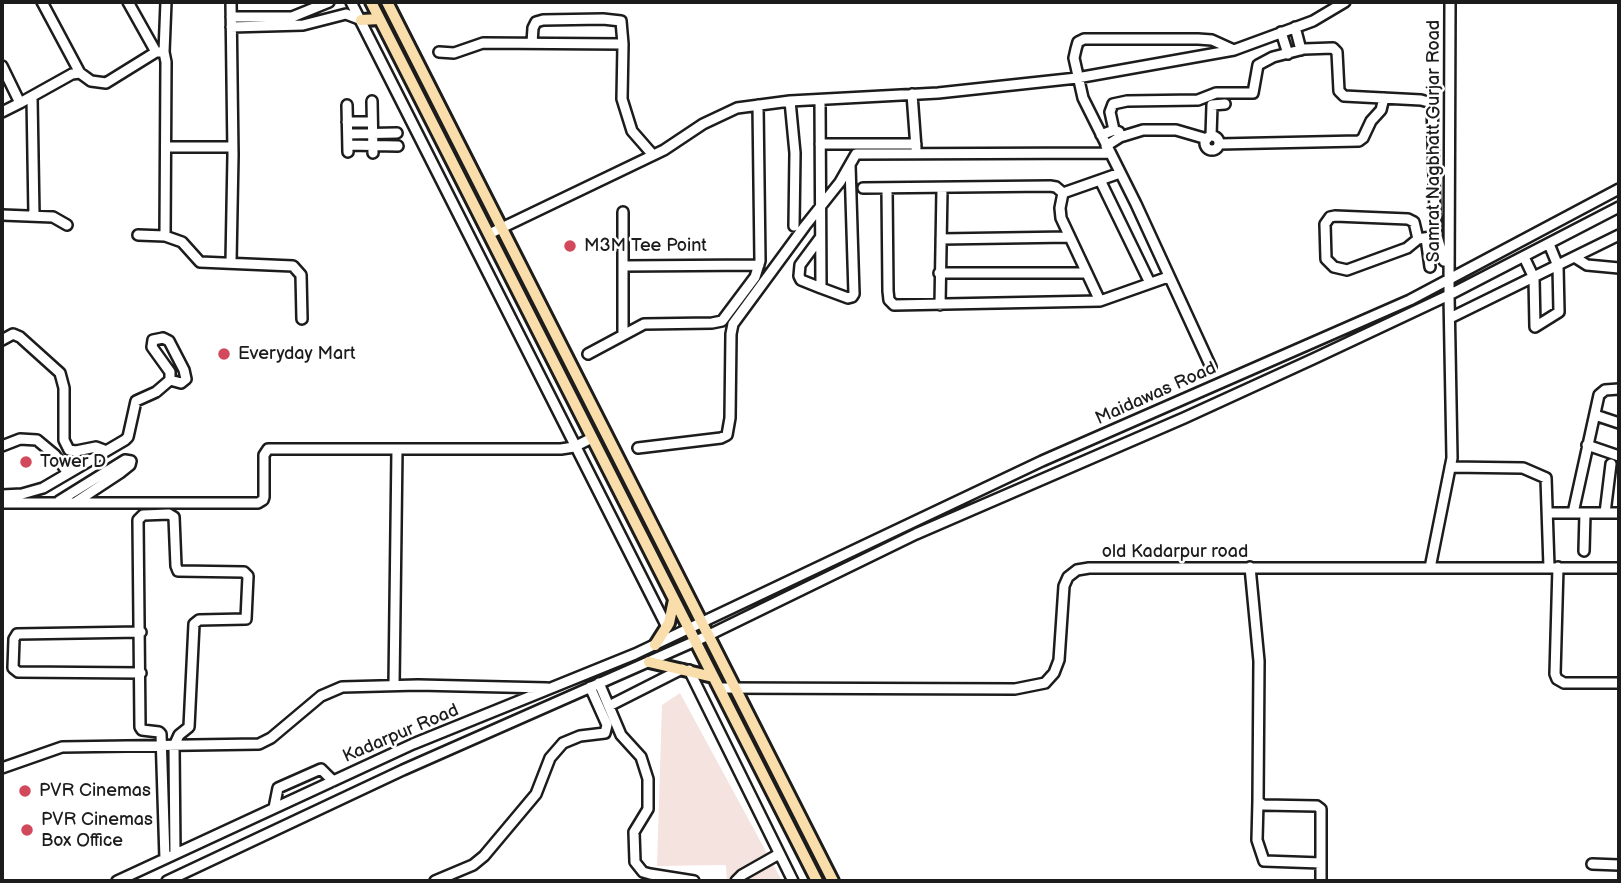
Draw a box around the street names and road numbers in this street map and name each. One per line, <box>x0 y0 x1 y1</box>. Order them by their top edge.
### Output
street label: Samrat Nagbhatt Gurjar Road <box>1423 20 1445 262</box>
street label: Maidawas Road <box>1092 358 1220 430</box>
street label: old Kadarpur road <box>1102 541 1248 563</box>
street label: Kadarpur Road <box>340 700 462 768</box>

